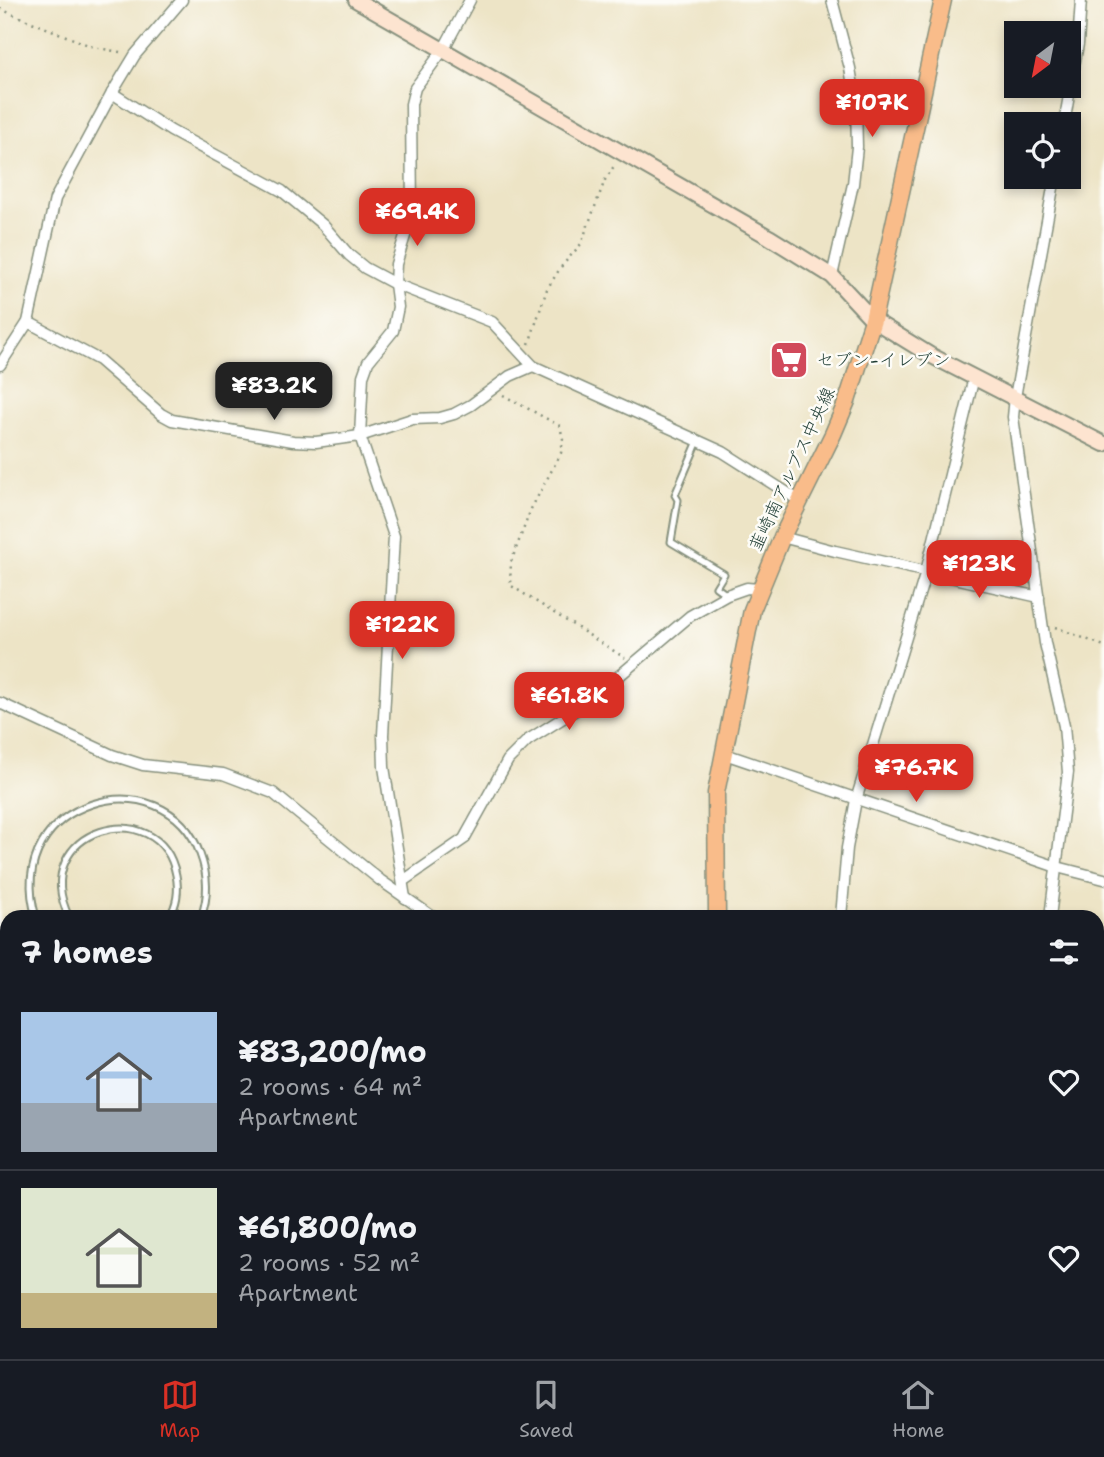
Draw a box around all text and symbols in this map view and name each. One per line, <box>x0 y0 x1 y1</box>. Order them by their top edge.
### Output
north arrow <box>1004 21 1082 98</box>
map controls <box>1004 21 1081 189</box>
pin: ¥107K <box>823 80 921 139</box>
text: ¥107K <box>836 87 908 117</box>
button: locate <box>1004 112 1081 189</box>
pin: ¥69.4K <box>360 188 474 248</box>
text: ¥69.4K <box>375 196 459 226</box>
supermarket icon: セブン-イレブン <box>768 339 810 381</box>
place label: セブン-イレブン <box>816 348 951 372</box>
pin: ¥83.2K <box>217 362 331 422</box>
text: ¥83.2K <box>231 370 317 400</box>
street label: 韮崎南アルプス中央線 <box>743 383 841 555</box>
pin: ¥123K <box>930 540 1028 600</box>
text: ¥123K <box>943 548 1015 578</box>
pin: ¥122K <box>353 602 451 661</box>
text: ¥122K <box>366 609 438 639</box>
pin: ¥61.8K <box>512 672 626 732</box>
text: ¥61.8K <box>530 680 608 710</box>
pin: ¥76.7K <box>859 744 973 804</box>
text: ¥76.7K <box>874 752 958 782</box>
text: 7 homes <box>21 932 153 973</box>
icon: filters <box>1045 933 1083 971</box>
text: ¥83,200/mo <box>238 1031 427 1072</box>
icon: home <box>77 1040 161 1124</box>
icon: heart <box>1045 1063 1083 1101</box>
text: 2 rooms · 64 m² <box>238 1072 422 1102</box>
text: Apartment <box>238 1102 358 1132</box>
text: ¥61,800/mo <box>238 1207 417 1248</box>
icon: home <box>77 1216 161 1300</box>
icon: heart <box>1045 1239 1083 1277</box>
text: 2 rooms · 52 m² <box>238 1248 420 1278</box>
text: Apartment <box>238 1278 358 1308</box>
tab: Map <box>160 1376 200 1443</box>
tab: Saved <box>519 1376 573 1443</box>
tab: Home <box>892 1376 944 1443</box>

